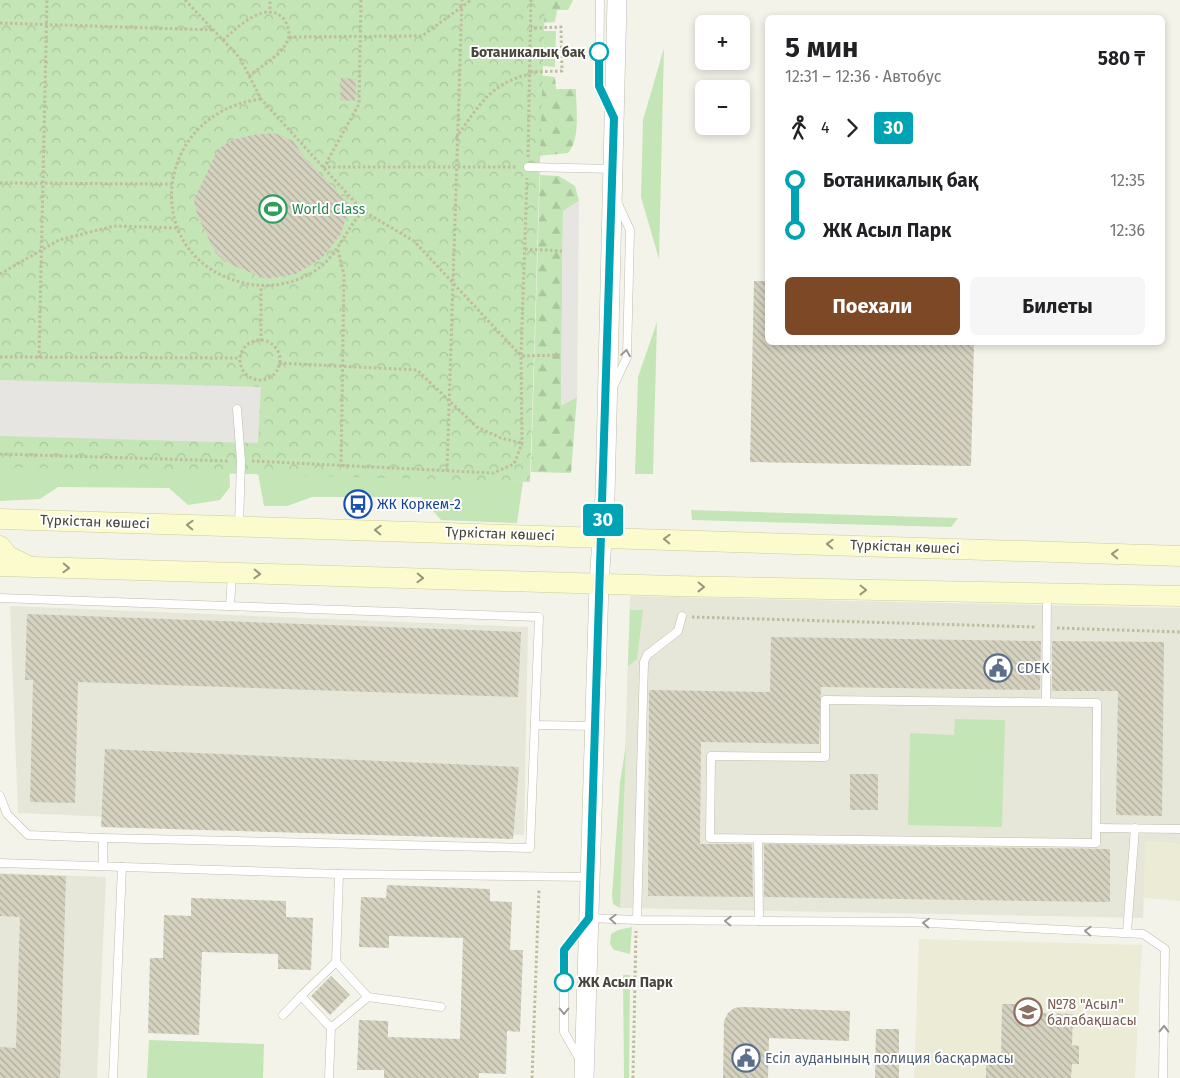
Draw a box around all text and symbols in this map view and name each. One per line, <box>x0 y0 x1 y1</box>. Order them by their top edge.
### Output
map controls <box>695 15 750 135</box>
button: + <box>695 15 750 70</box>
text: 5 мин <box>785 31 858 64</box>
marker: Ботаникалық бақ <box>589 42 609 62</box>
place label: Ботаникалық бақ <box>471 44 585 61</box>
text: 580 ₸ <box>1098 47 1145 70</box>
text: 12:31 – 12:36 · Автобус <box>785 67 942 86</box>
button: − <box>695 80 750 135</box>
icon: walk <box>785 114 813 142</box>
icon: forward <box>838 114 866 142</box>
text: 30 <box>884 117 903 139</box>
text: 4 <box>821 118 830 137</box>
text: Ботаникалық бақ <box>823 169 978 192</box>
text: 12:35 <box>1110 171 1145 190</box>
sports icon: World Class <box>258 194 288 224</box>
place label: World Class <box>292 201 366 218</box>
text: ЖК Асыл Парк <box>823 219 951 242</box>
text: 12:36 <box>1110 221 1145 240</box>
button: Поехали <box>785 277 960 335</box>
button: Билеты <box>970 277 1145 335</box>
one-way arrow <box>620 349 631 357</box>
bus stop icon: ЖК Коркем-2 <box>343 489 373 519</box>
place label: ЖК Коркем-2 <box>377 496 461 513</box>
line badge: 30 <box>580 504 626 536</box>
text: 30 <box>593 509 613 531</box>
street label: Түркістан көшесі <box>40 512 150 532</box>
one-way arrow <box>186 519 194 530</box>
street label: Түркістан көшесі <box>445 524 555 544</box>
one-way arrow <box>374 525 382 535</box>
one-way arrow <box>663 534 671 544</box>
street label: Түркістан көшесі <box>850 537 960 557</box>
one-way arrow <box>826 539 834 550</box>
one-way arrow <box>1110 549 1118 559</box>
one-way arrow <box>62 562 70 573</box>
one-way arrow <box>254 568 262 579</box>
one-way arrow <box>416 573 424 583</box>
one-way arrow <box>697 582 705 592</box>
one-way arrow <box>860 585 867 595</box>
public building icon: CDEK <box>983 653 1013 683</box>
place label: CDEK <box>1017 660 1050 677</box>
one-way arrow <box>609 914 616 924</box>
one-way arrow <box>724 916 732 926</box>
one-way arrow <box>921 917 929 928</box>
one-way arrow <box>1084 925 1092 936</box>
marker: ЖК Асыл Парк <box>554 972 574 992</box>
place label: ЖК Асыл Парк <box>577 974 673 991</box>
place label: №78 "Асыл" балабақшасы <box>1047 996 1137 1029</box>
school or university icon: №78 "Асыл" балабақшасы <box>1013 997 1043 1027</box>
one-way arrow <box>559 1007 569 1015</box>
one-way arrow <box>1159 1025 1169 1033</box>
public building icon: Есіл ауданының полиция басқармасы <box>731 1043 761 1073</box>
place label: Есіл ауданының полиция басқармасы <box>765 1050 1014 1067</box>

